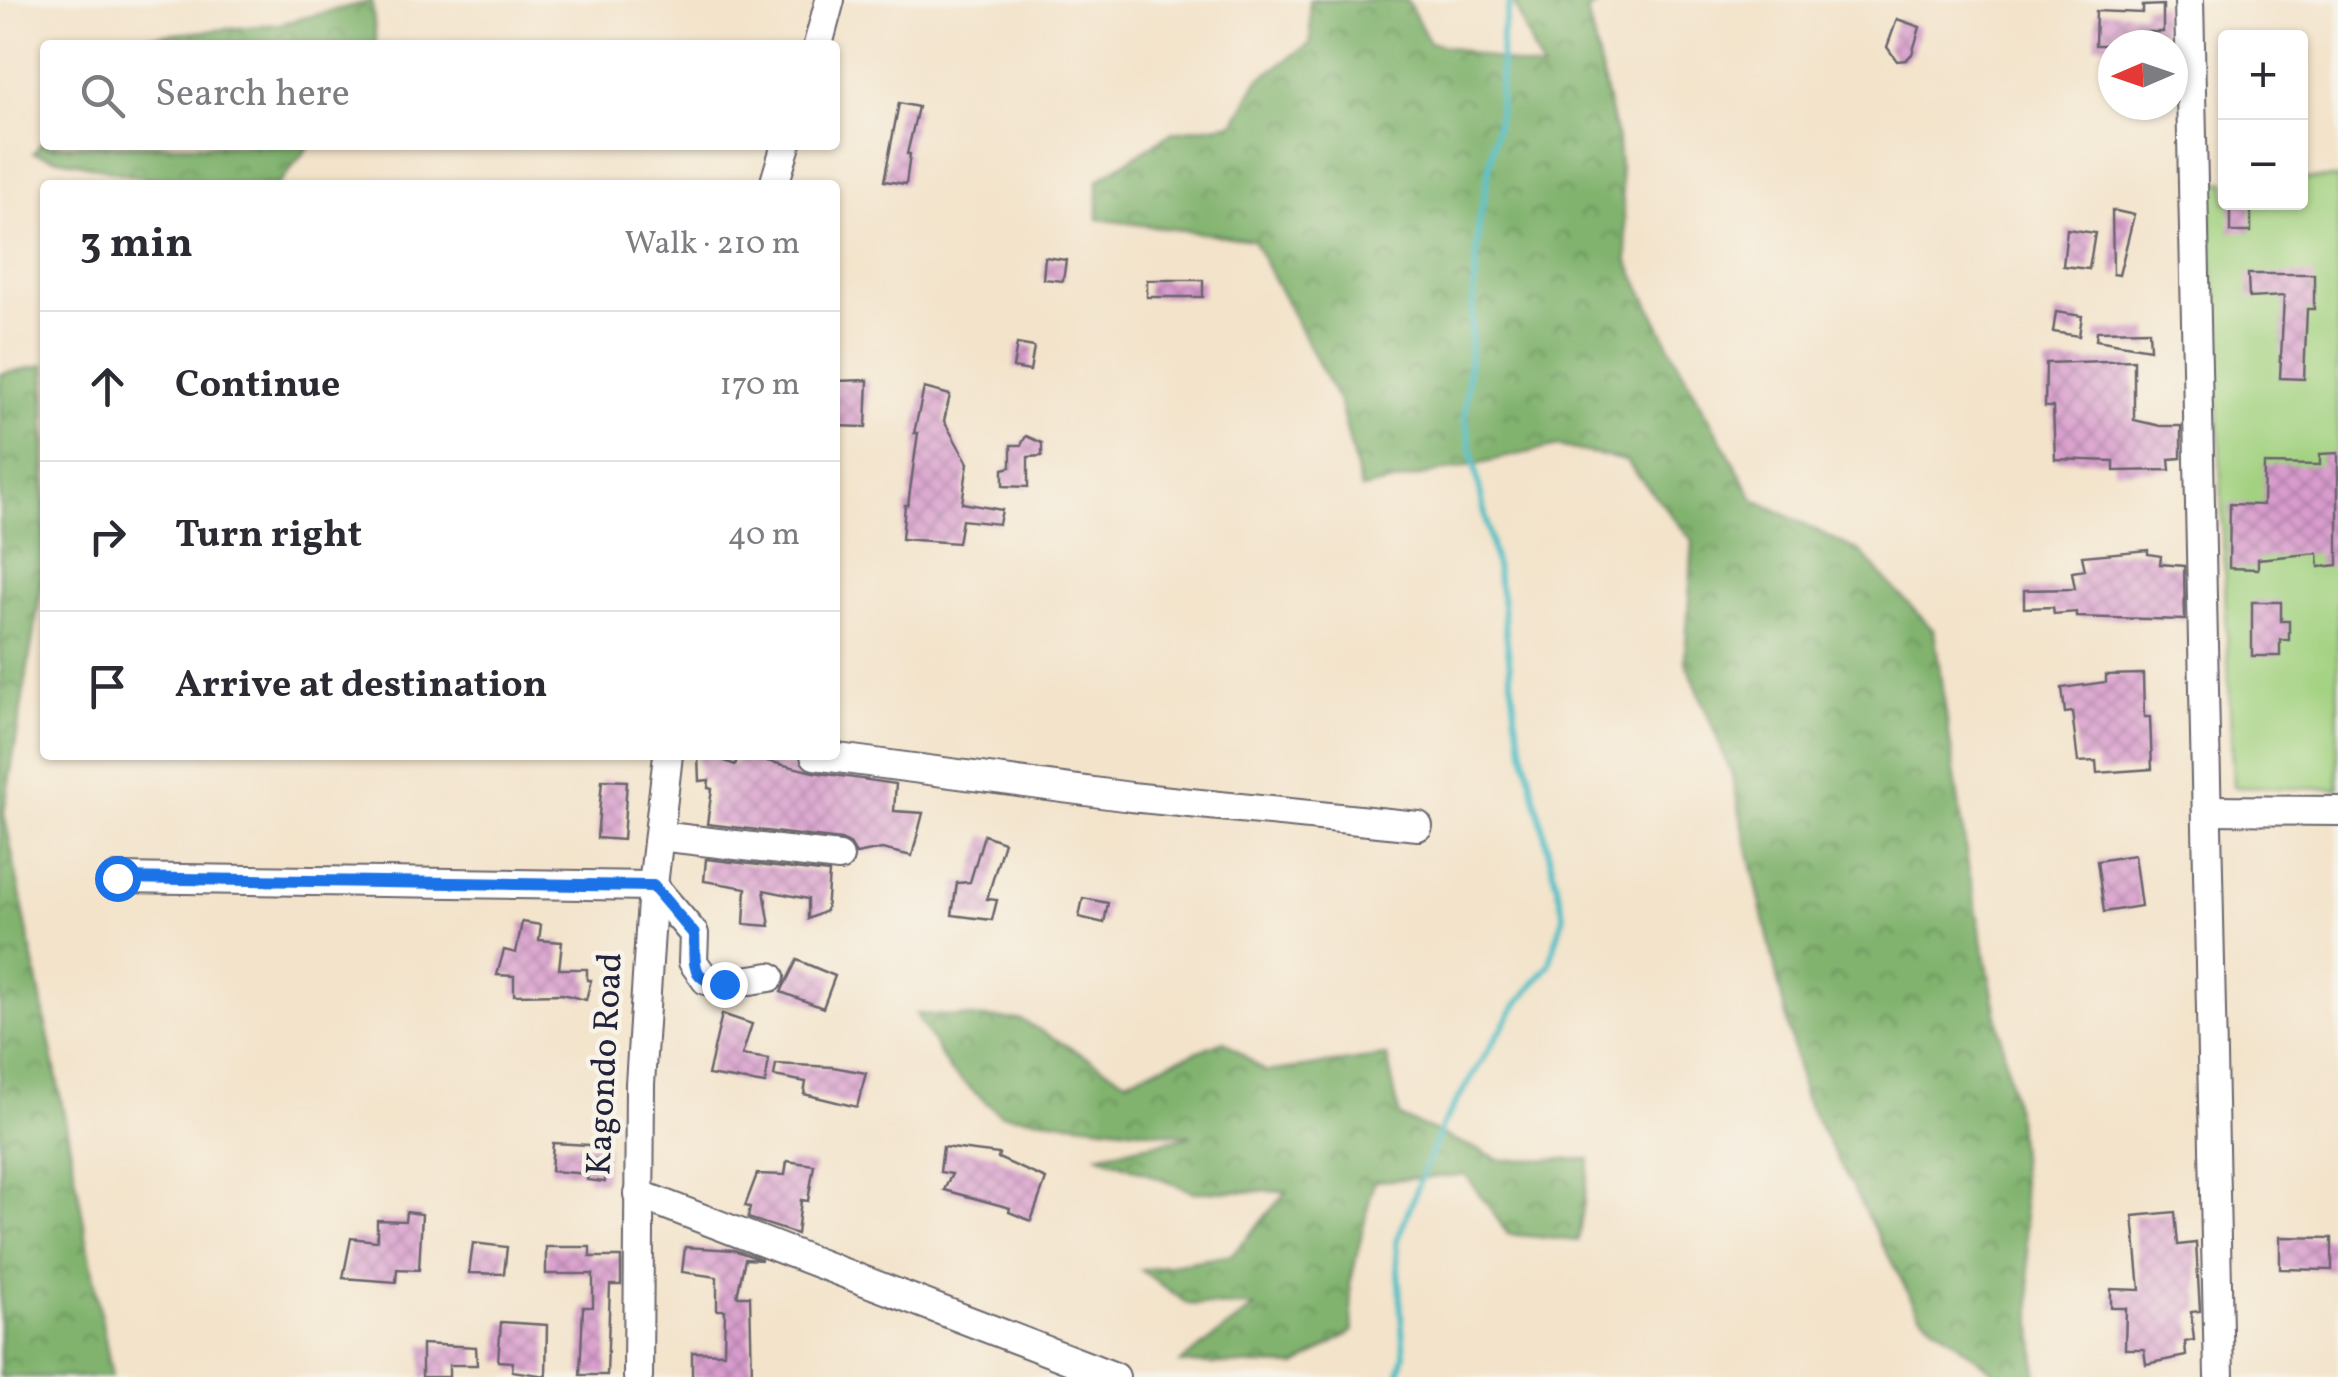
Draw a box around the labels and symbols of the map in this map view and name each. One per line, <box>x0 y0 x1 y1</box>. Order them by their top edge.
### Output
north arrow <box>2098 30 2188 120</box>
route start <box>95 856 141 902</box>
street label: Kagondo Road <box>576 951 636 1177</box>
route end <box>702 962 748 1008</box>

